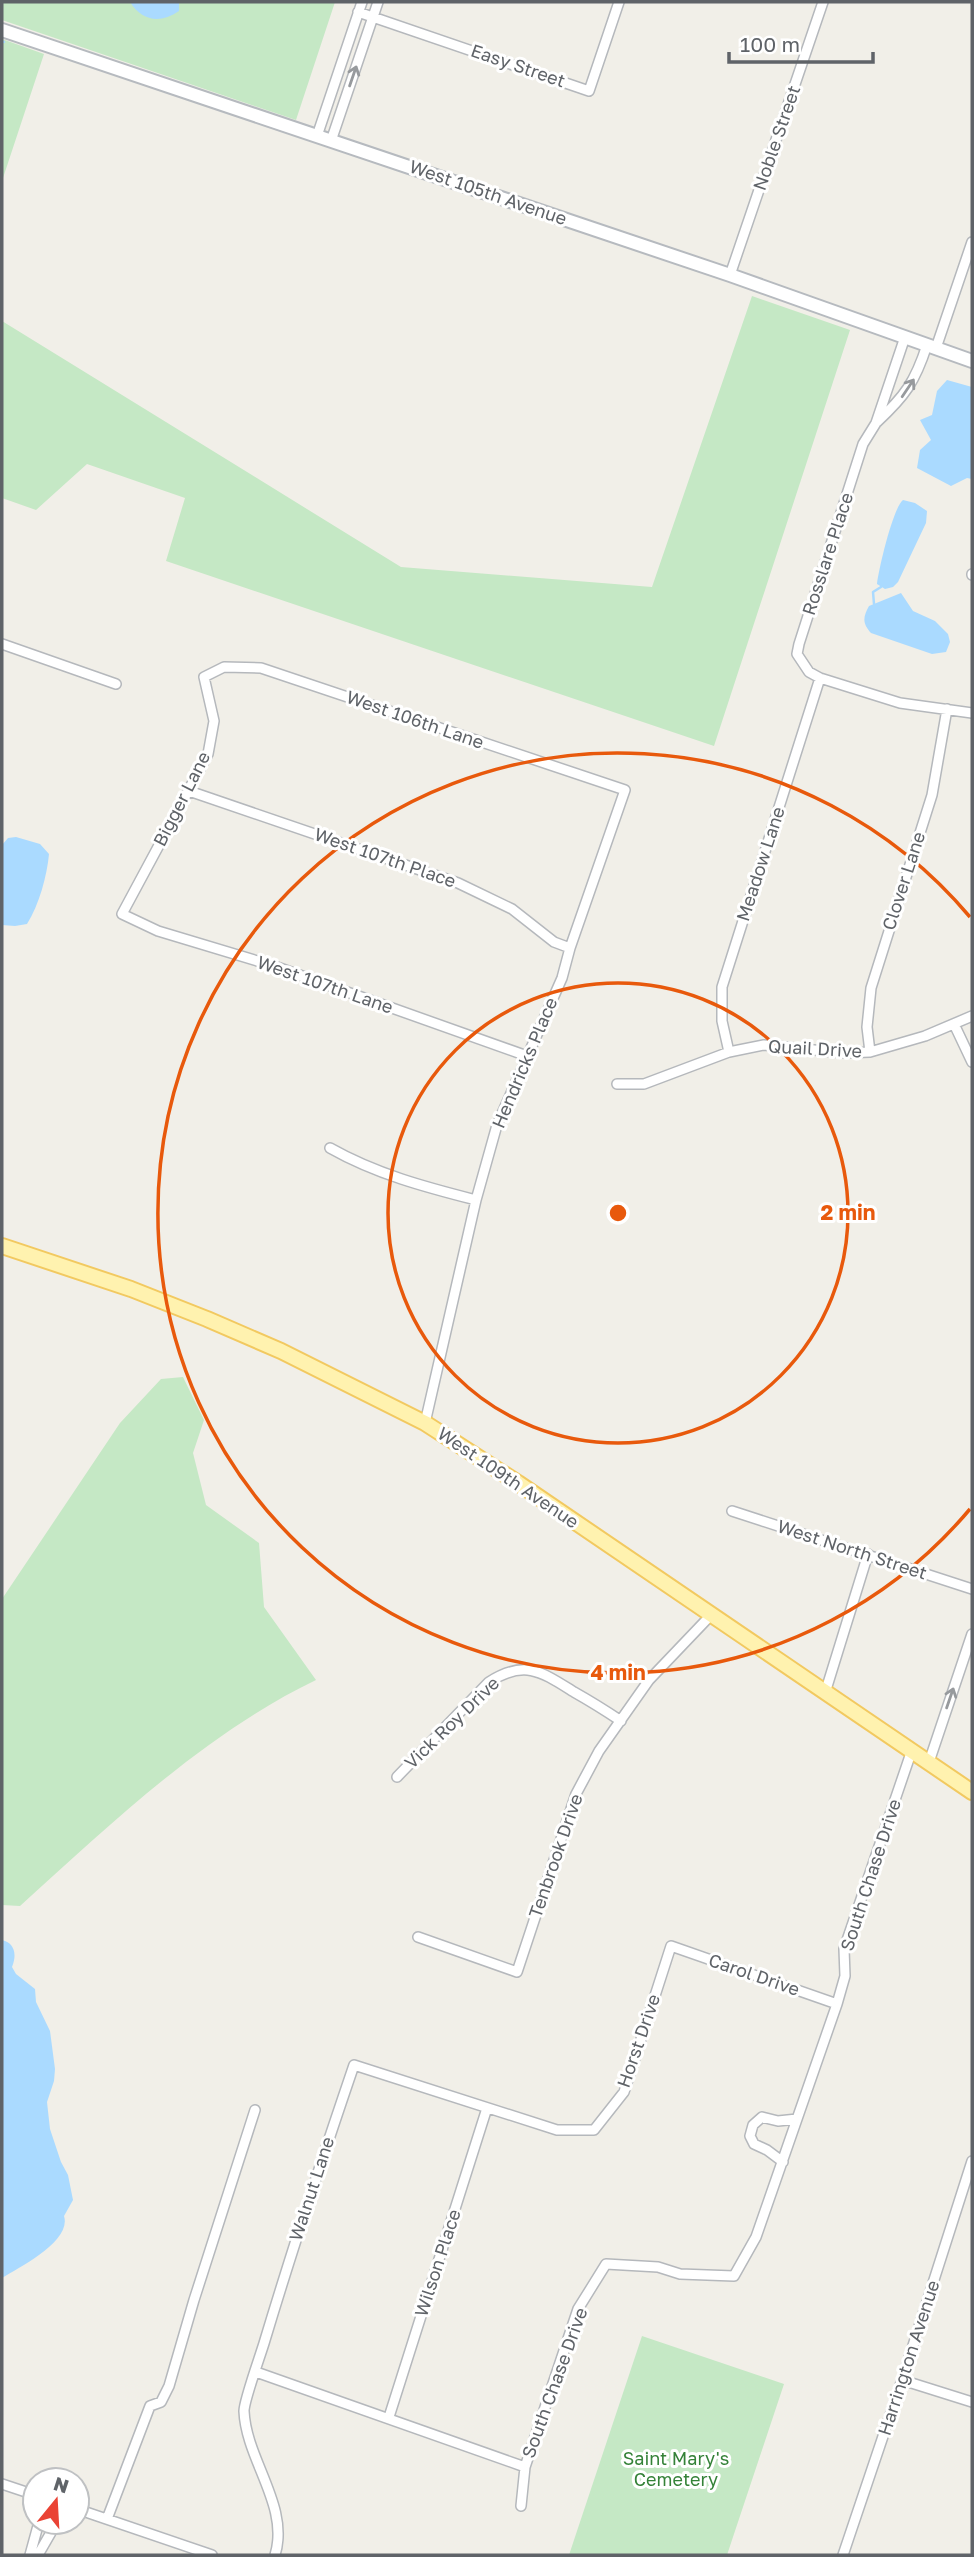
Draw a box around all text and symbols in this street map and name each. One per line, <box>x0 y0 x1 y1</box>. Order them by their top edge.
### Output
scale bar <box>729 21 872 65</box>
text: 100 m <box>740 31 800 57</box>
street label: Easy Street <box>468 39 568 91</box>
one-way arrow <box>348 65 360 87</box>
street label: Noble Street <box>748 82 804 193</box>
street label: West 105th Avenue <box>407 155 570 229</box>
one-way arrow <box>901 379 915 399</box>
street label: Rosslare Place <box>797 490 857 618</box>
street label: West 106th Lane <box>344 685 487 753</box>
street label: Bigger Lane <box>148 748 214 849</box>
street label: Meadow Lane <box>731 804 789 924</box>
street label: West 107th Place <box>312 822 459 892</box>
street label: Clover Lane <box>877 829 929 933</box>
street label: West 107th Lane <box>254 950 396 1018</box>
street label: Hendricks Place <box>487 994 562 1131</box>
street label: Quail Drive <box>768 1035 863 1061</box>
text: 2 min <box>821 1199 875 1225</box>
centre of rings <box>606 1201 630 1225</box>
street label: West 109th Avenue <box>434 1422 583 1533</box>
street label: West North Street <box>775 1514 930 1584</box>
text: 4 min <box>590 1659 646 1685</box>
street label: Vick Roy Drive <box>399 1672 503 1773</box>
one-way arrow <box>945 1687 958 1709</box>
street label: Tenbrook Drive <box>524 1791 587 1921</box>
street label: South Chase Drive <box>835 1796 905 1953</box>
street label: Carol Drive <box>706 1948 803 2000</box>
street label: Horst Drive <box>612 1991 664 2090</box>
street label: Walnut Lane <box>284 2134 338 2244</box>
street label: Wilson Place <box>409 2206 465 2319</box>
street label: Harrington Avenue <box>873 2277 944 2438</box>
street label: South Chase Drive <box>517 2304 592 2461</box>
park label: Saint Mary's Cemetery <box>623 2447 729 2490</box>
north arrow <box>21 2466 91 2536</box>
text: N <box>51 2471 72 2498</box>

